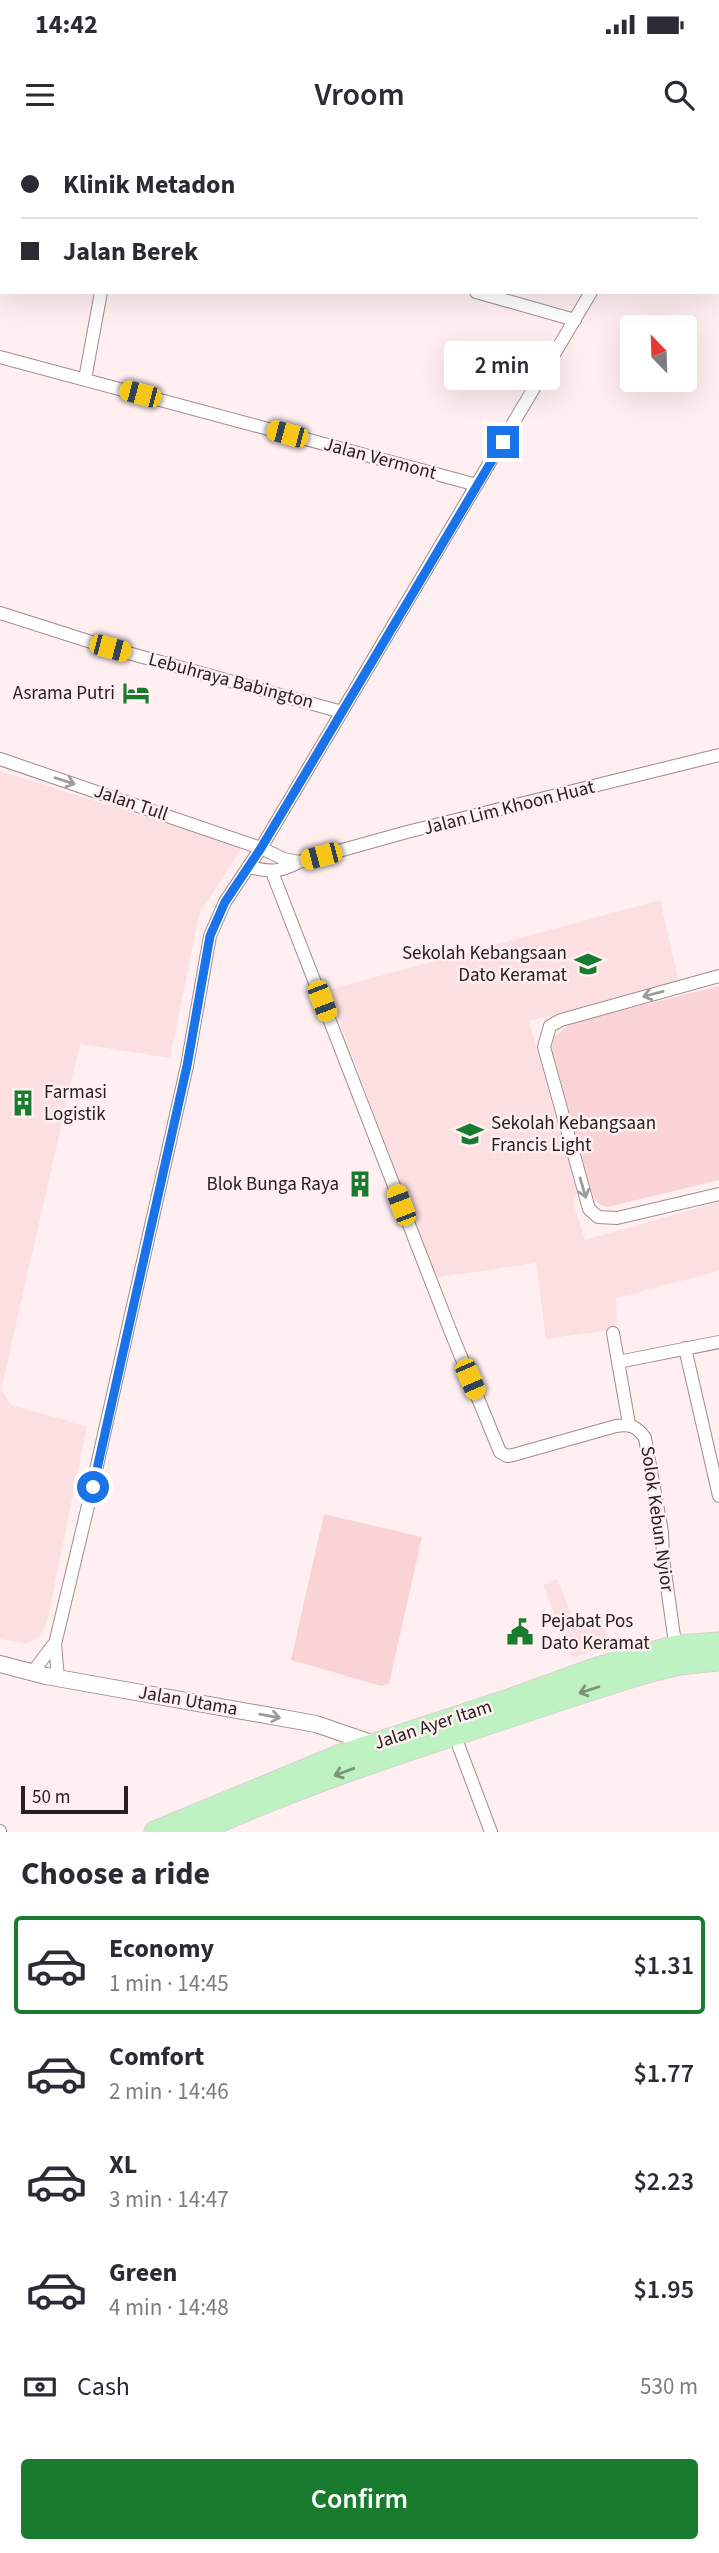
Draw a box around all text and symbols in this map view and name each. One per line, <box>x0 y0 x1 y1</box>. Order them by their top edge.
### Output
text: 14:42 <box>35 6 98 43</box>
text: Vroom <box>314 72 405 118</box>
icon: menu <box>21 76 59 114</box>
icon: search <box>660 76 698 114</box>
text: Klinik Metadon <box>63 166 235 203</box>
text: Jalan Berek <box>63 233 198 270</box>
north arrow <box>620 315 696 392</box>
map controls <box>620 315 697 392</box>
callout: 2 min <box>445 341 561 390</box>
text: 2 min <box>475 349 529 382</box>
car <box>117 378 164 410</box>
car <box>264 418 311 450</box>
route end <box>487 426 519 458</box>
street label: Jalan Vermont <box>321 431 440 487</box>
car <box>87 632 134 664</box>
street label: Lebuhraya Babington <box>145 646 317 716</box>
hotel icon: Asrama Putri <box>121 678 151 708</box>
place label: Asrama Putri <box>13 680 115 707</box>
street label: Jalan Lim Khoon Huat <box>421 774 598 842</box>
one-way arrow <box>54 775 76 788</box>
street label: Jalan Tull <box>90 778 172 828</box>
car <box>298 840 345 872</box>
place label: Sekolah Kebangsaan Dato Keramat <box>402 940 568 989</box>
school or university icon: Sekolah Kebangsaan Dato Keramat <box>573 949 603 979</box>
car <box>305 978 340 1024</box>
one-way arrow <box>642 988 665 1001</box>
place label: Farmasi Logistik <box>44 1079 107 1128</box>
building icon: Farmasi Logistik <box>8 1088 38 1118</box>
place label: Sekolah Kebangsaan Francis Light <box>491 1110 656 1159</box>
school or university icon: Sekolah Kebangsaan Francis Light <box>455 1119 485 1149</box>
building icon: Blok Bunga Raya <box>345 1169 375 1199</box>
place label: Blok Bunga Raya <box>207 1171 339 1198</box>
one-way arrow <box>577 1176 590 1199</box>
car <box>384 1182 419 1228</box>
car <box>453 1356 488 1402</box>
street label: Solok Kebun Nyior <box>633 1444 681 1594</box>
route start <box>77 1471 109 1503</box>
place label: Pejabat Pos Dato Keramat <box>541 1608 650 1657</box>
public building icon: Pejabat Pos Dato Keramat <box>505 1617 535 1647</box>
street label: Jalan Utama <box>136 1679 240 1723</box>
one-way arrow <box>579 1685 601 1697</box>
street label: Jalan Ayer Itam <box>371 1693 495 1757</box>
one-way arrow <box>258 1710 281 1723</box>
one-way arrow <box>334 1767 356 1780</box>
scale bar <box>21 1783 128 1815</box>
text: 50 m <box>32 1784 70 1811</box>
text: Choose a ride <box>21 1851 210 1897</box>
text: Economy <box>109 1930 214 1967</box>
icon: car <box>25 1934 88 1997</box>
text: $1.31 <box>633 1947 694 1984</box>
text: 1 min · 14:45 <box>109 1967 229 2000</box>
text: Comfort <box>109 2038 204 2075</box>
icon: car <box>25 2042 88 2105</box>
text: $1.77 <box>633 2055 694 2092</box>
text: 2 min · 14:46 <box>109 2075 229 2108</box>
text: XL <box>109 2146 137 2183</box>
icon: car <box>25 2150 88 2213</box>
text: $2.23 <box>633 2163 694 2200</box>
text: 3 min · 14:47 <box>109 2183 229 2216</box>
text: Green <box>109 2254 177 2291</box>
icon: car <box>25 2258 88 2321</box>
text: $1.95 <box>633 2271 694 2308</box>
text: 4 min · 14:48 <box>109 2291 229 2324</box>
icon: cash <box>21 2368 59 2406</box>
text: Cash <box>77 2368 130 2405</box>
text: 530 m <box>640 2370 698 2403</box>
button: Confirm <box>21 2459 698 2539</box>

